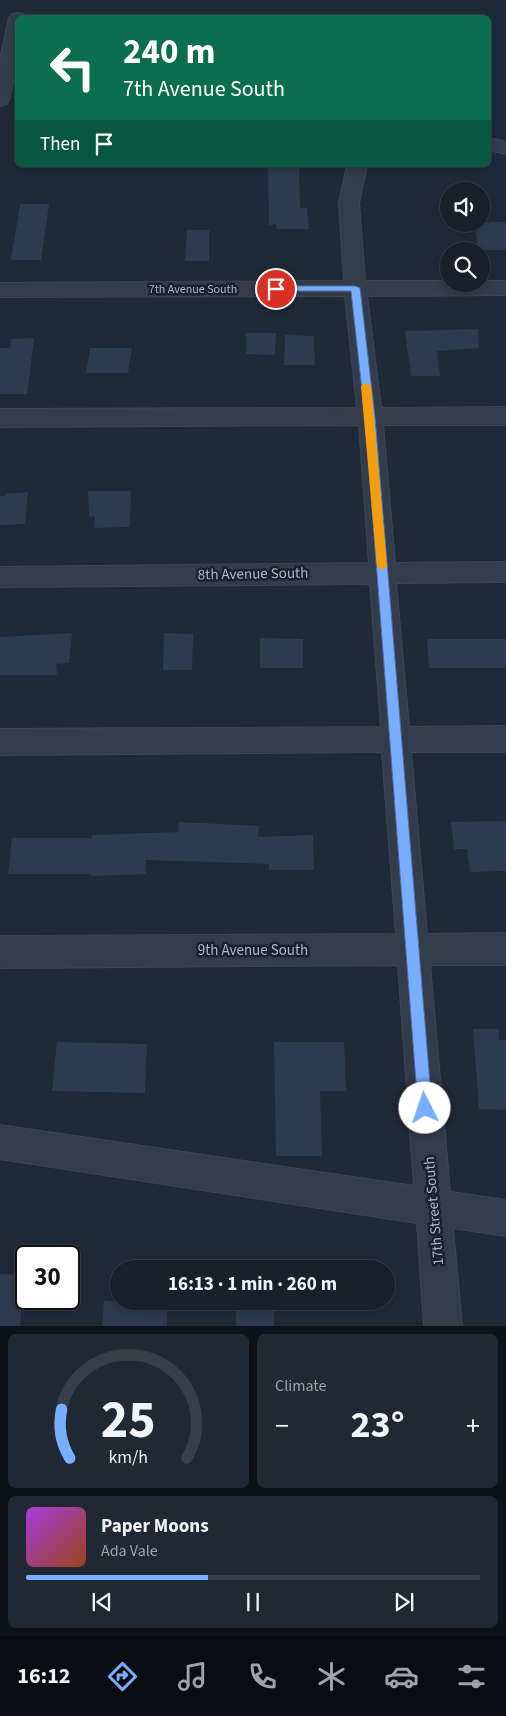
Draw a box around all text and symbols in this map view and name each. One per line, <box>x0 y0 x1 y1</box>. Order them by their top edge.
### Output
text: 240 m <box>123 27 215 77</box>
icon: left <box>40 35 105 100</box>
text: 7th Avenue South <box>123 73 285 105</box>
icon: arrive <box>90 130 118 158</box>
text: Then <box>40 131 80 158</box>
map controls <box>440 182 490 292</box>
button: sound <box>440 182 490 232</box>
button: search <box>440 242 490 292</box>
pin <box>255 268 297 310</box>
icon: arrive <box>262 275 290 303</box>
street label: 7th Avenue South <box>149 281 237 298</box>
street label: 8th Avenue South <box>198 563 308 585</box>
street label: 9th Avenue South <box>198 940 308 961</box>
position arrow <box>398 1081 450 1133</box>
street label: 17th Street South <box>419 1156 449 1266</box>
speed limit sign: 30 <box>15 1245 80 1310</box>
text: 16:13 · 1 min · 260 m <box>168 1271 337 1298</box>
text: Climate <box>275 1375 326 1397</box>
text: 25 <box>101 1384 156 1458</box>
text: 23° <box>351 1398 405 1452</box>
text: − <box>275 1406 289 1446</box>
text: + <box>466 1406 480 1446</box>
text: km/h <box>109 1445 148 1470</box>
text: Paper Moons <box>101 1513 209 1540</box>
text: Ada Vale <box>101 1540 158 1562</box>
icon: previous <box>88 1588 116 1616</box>
icon: pause <box>239 1588 267 1616</box>
icon: next <box>390 1588 418 1616</box>
icon: directions <box>105 1659 140 1694</box>
icon: music <box>175 1659 210 1694</box>
icon: phone <box>245 1659 280 1694</box>
icon: climate <box>314 1659 349 1694</box>
icon: car <box>384 1659 419 1694</box>
icon: filters <box>454 1659 489 1694</box>
text: 16:12 <box>17 1660 70 1692</box>

